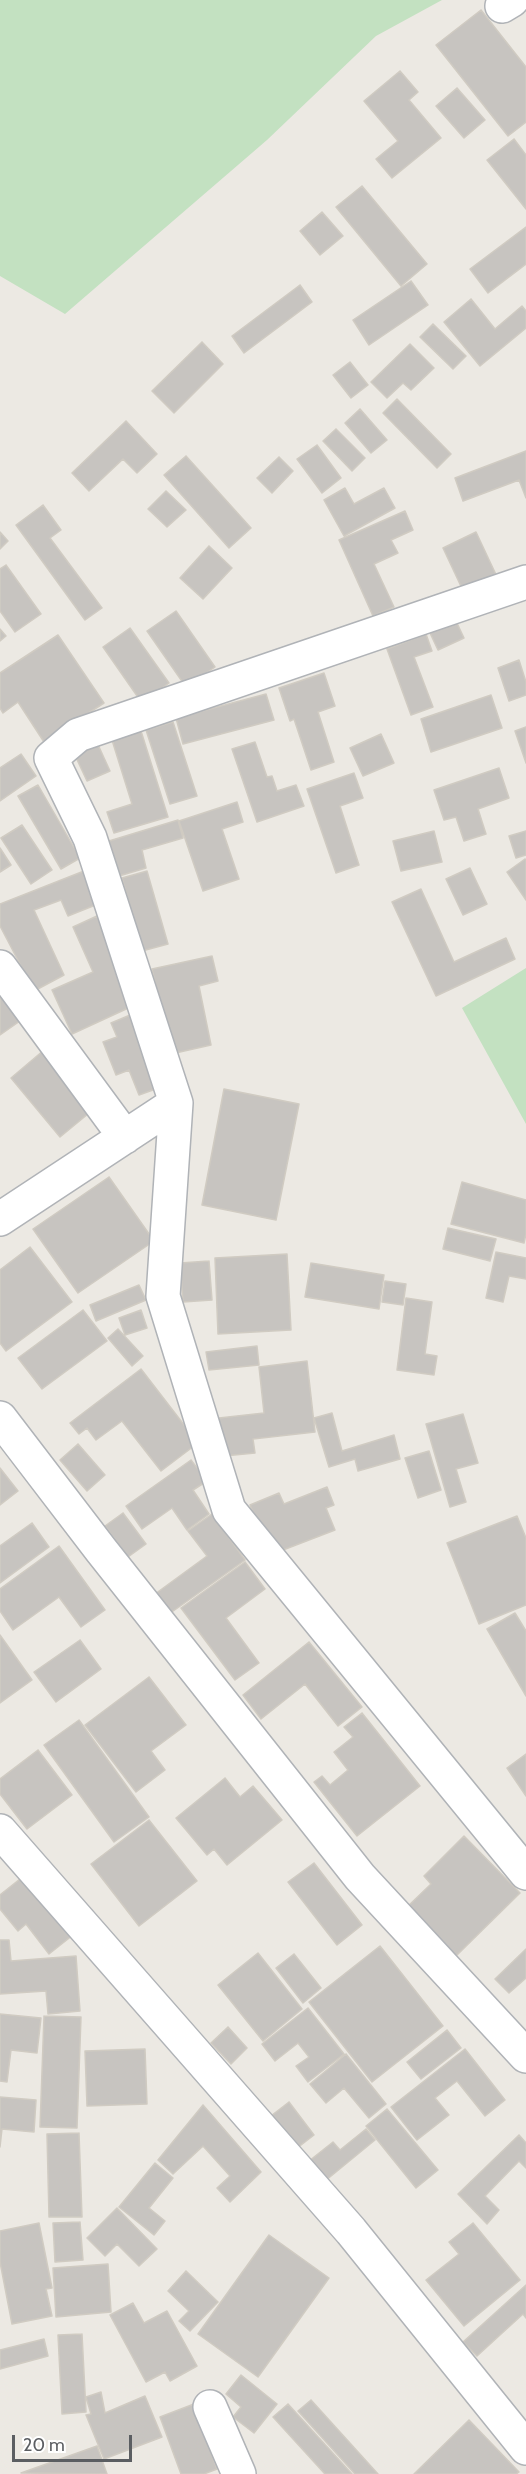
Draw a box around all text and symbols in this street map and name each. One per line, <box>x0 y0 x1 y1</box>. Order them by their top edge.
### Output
scale bar <box>15 2423 135 2461</box>
text: 20 m <box>23 2434 65 2456</box>

